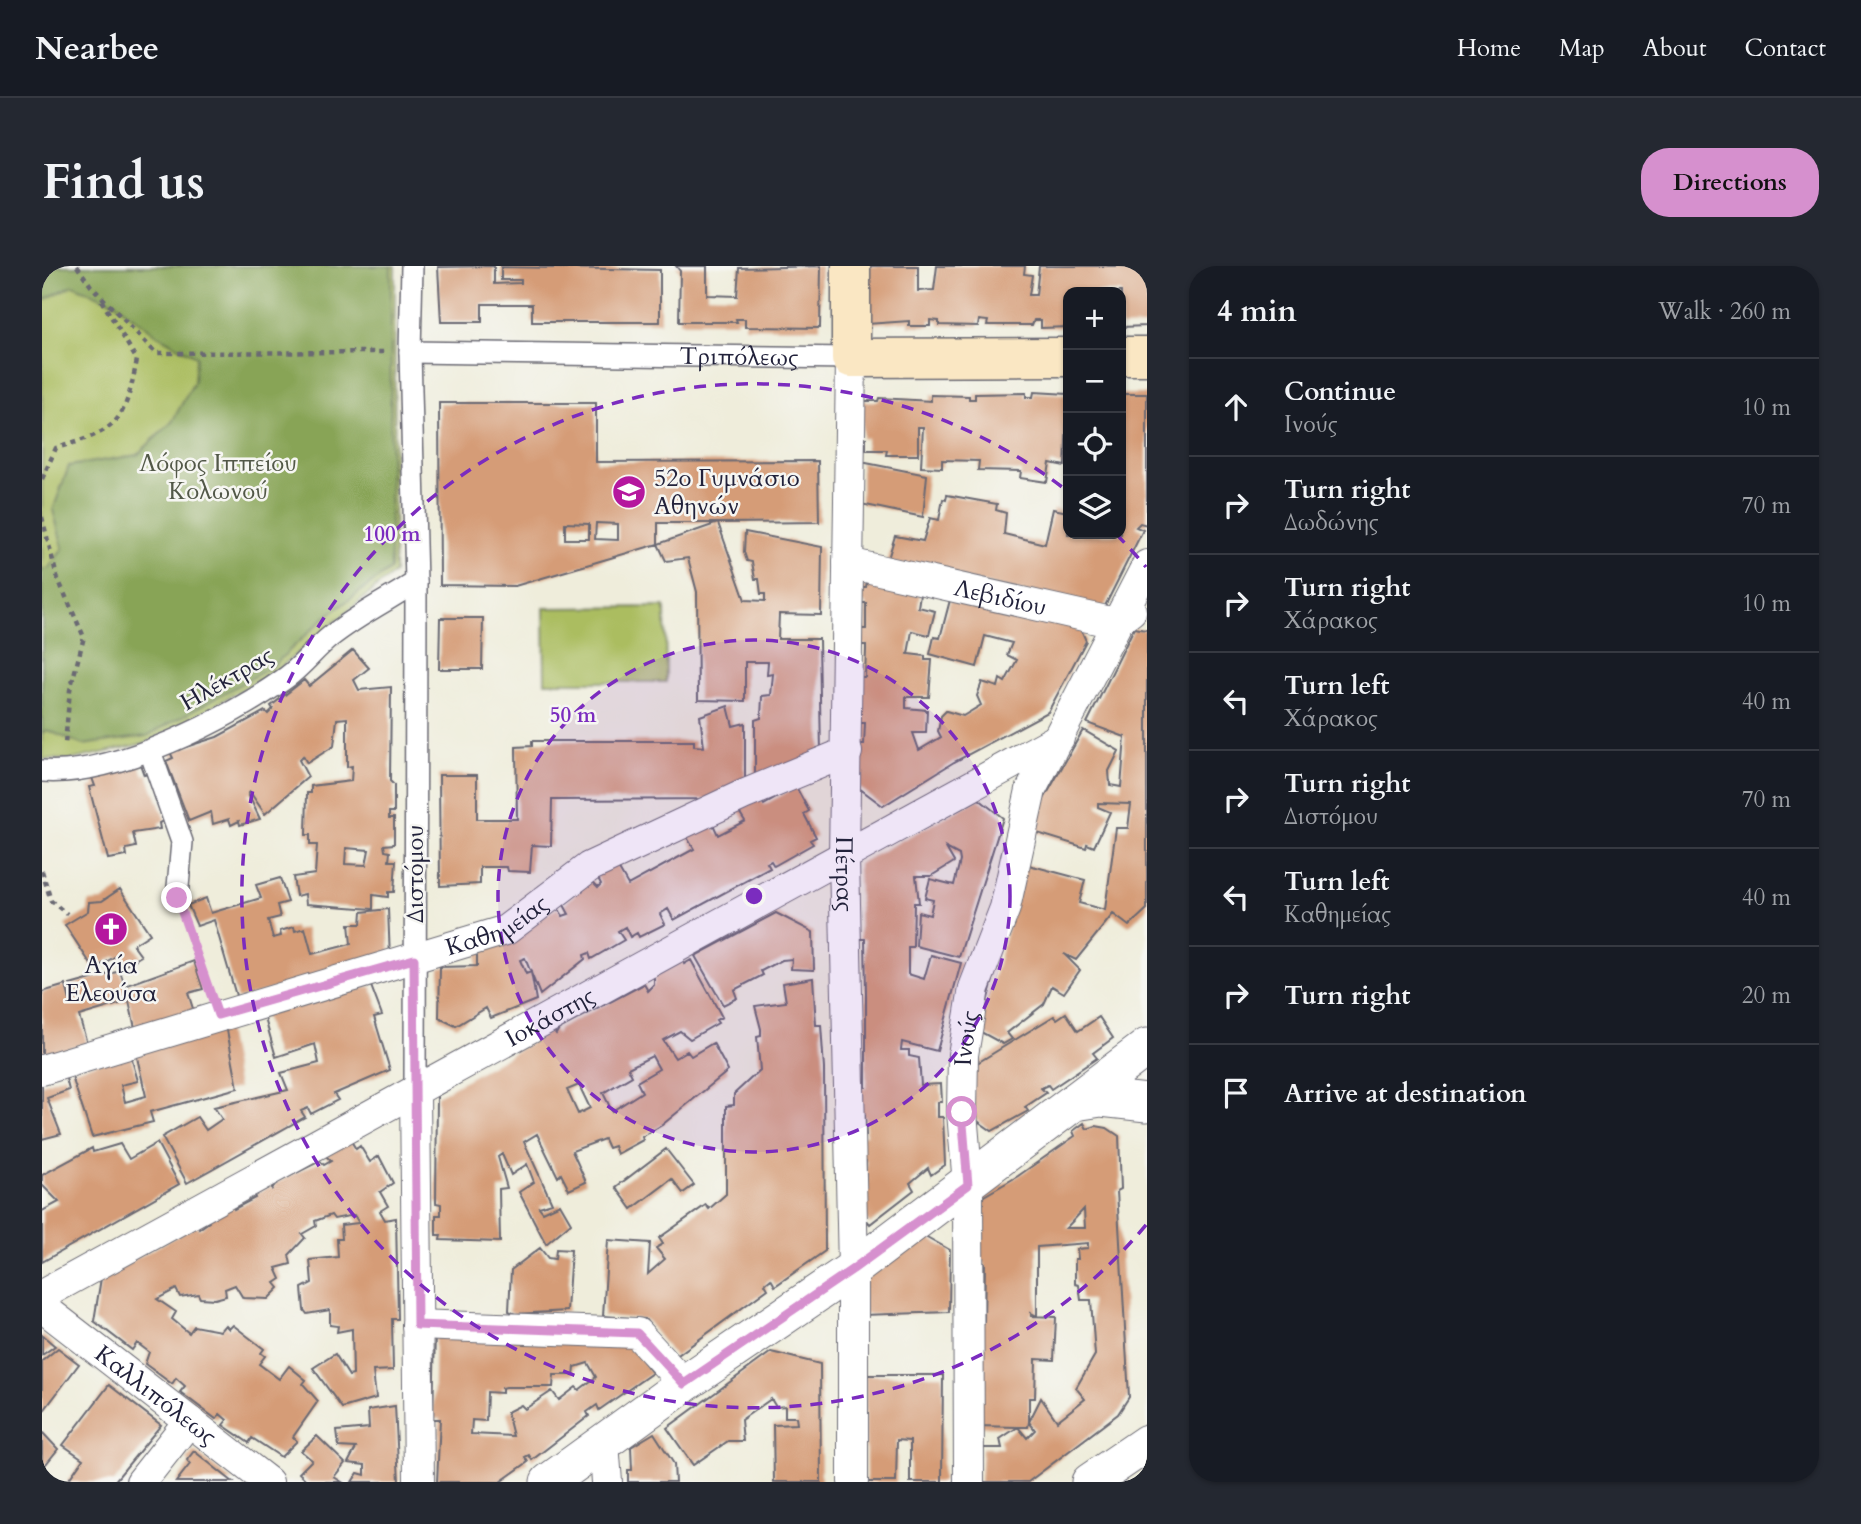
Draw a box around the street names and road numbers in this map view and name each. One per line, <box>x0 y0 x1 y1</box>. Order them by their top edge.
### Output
street label: Τριπόλεως <box>679 339 799 374</box>
street label: Λεβιδίου <box>951 571 1050 624</box>
street label: Ηλέκτρας <box>174 639 280 719</box>
street label: Διστόμου <box>399 825 432 923</box>
street label: Πέτρας <box>827 836 862 912</box>
street label: Καθημείας <box>441 887 555 964</box>
street label: Ιοκάστης <box>499 979 601 1055</box>
street label: Ινούς <box>946 1008 987 1067</box>
street label: Καλλιπόλεως <box>88 1337 224 1453</box>

